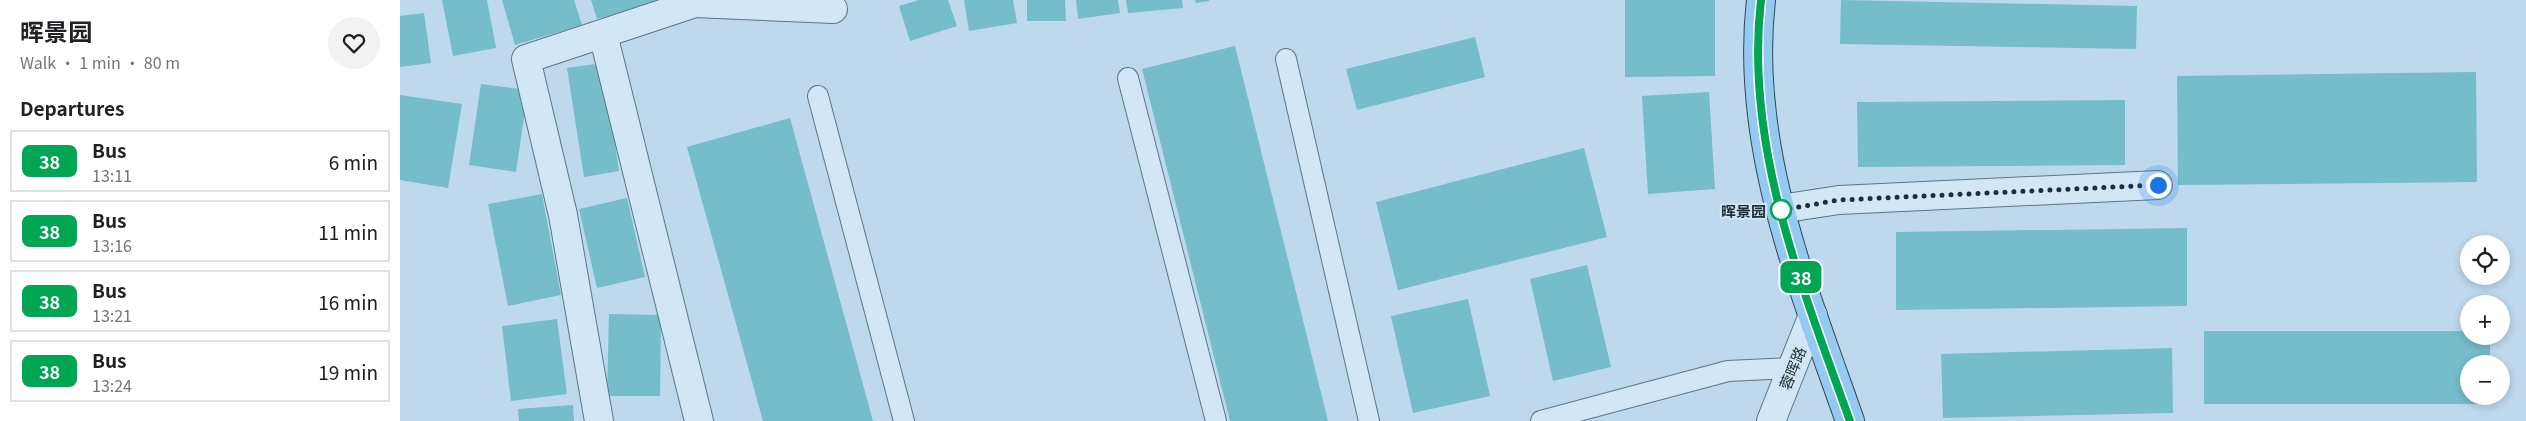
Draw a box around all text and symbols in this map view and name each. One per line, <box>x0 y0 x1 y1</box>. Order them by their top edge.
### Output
text: 晖景园 <box>20 13 92 48</box>
button: heart <box>328 17 380 69</box>
text: Walk · 1 min · 80 m <box>20 50 180 74</box>
text: Departures <box>20 94 125 121</box>
text: Bus <box>92 136 126 163</box>
text: 38 <box>39 148 60 174</box>
text: 6 min <box>329 148 378 175</box>
text: 13:11 <box>92 163 132 187</box>
your location <box>2146 173 2171 198</box>
marker: 晖景园 <box>1770 199 1792 221</box>
place label: 晖景园 <box>1721 200 1766 221</box>
text: Bus <box>92 206 126 233</box>
text: 38 <box>39 218 60 244</box>
text: 11 min <box>318 218 378 245</box>
text: 13:16 <box>92 233 132 257</box>
map controls <box>2460 235 2510 405</box>
button: locate <box>2460 235 2510 285</box>
line badge: 38 <box>1778 261 1824 293</box>
text: 38 <box>1790 264 1812 290</box>
text: Bus <box>92 276 126 303</box>
text: 38 <box>39 288 60 314</box>
text: 16 min <box>318 288 378 315</box>
button: + <box>2460 295 2510 345</box>
text: 13:21 <box>92 303 132 327</box>
street label: 蓉晖路 <box>1774 343 1810 393</box>
text: Bus <box>92 346 126 373</box>
button: − <box>2460 355 2510 405</box>
text: 38 <box>39 358 60 384</box>
text: 19 min <box>318 358 378 385</box>
text: 13:24 <box>92 373 132 397</box>

